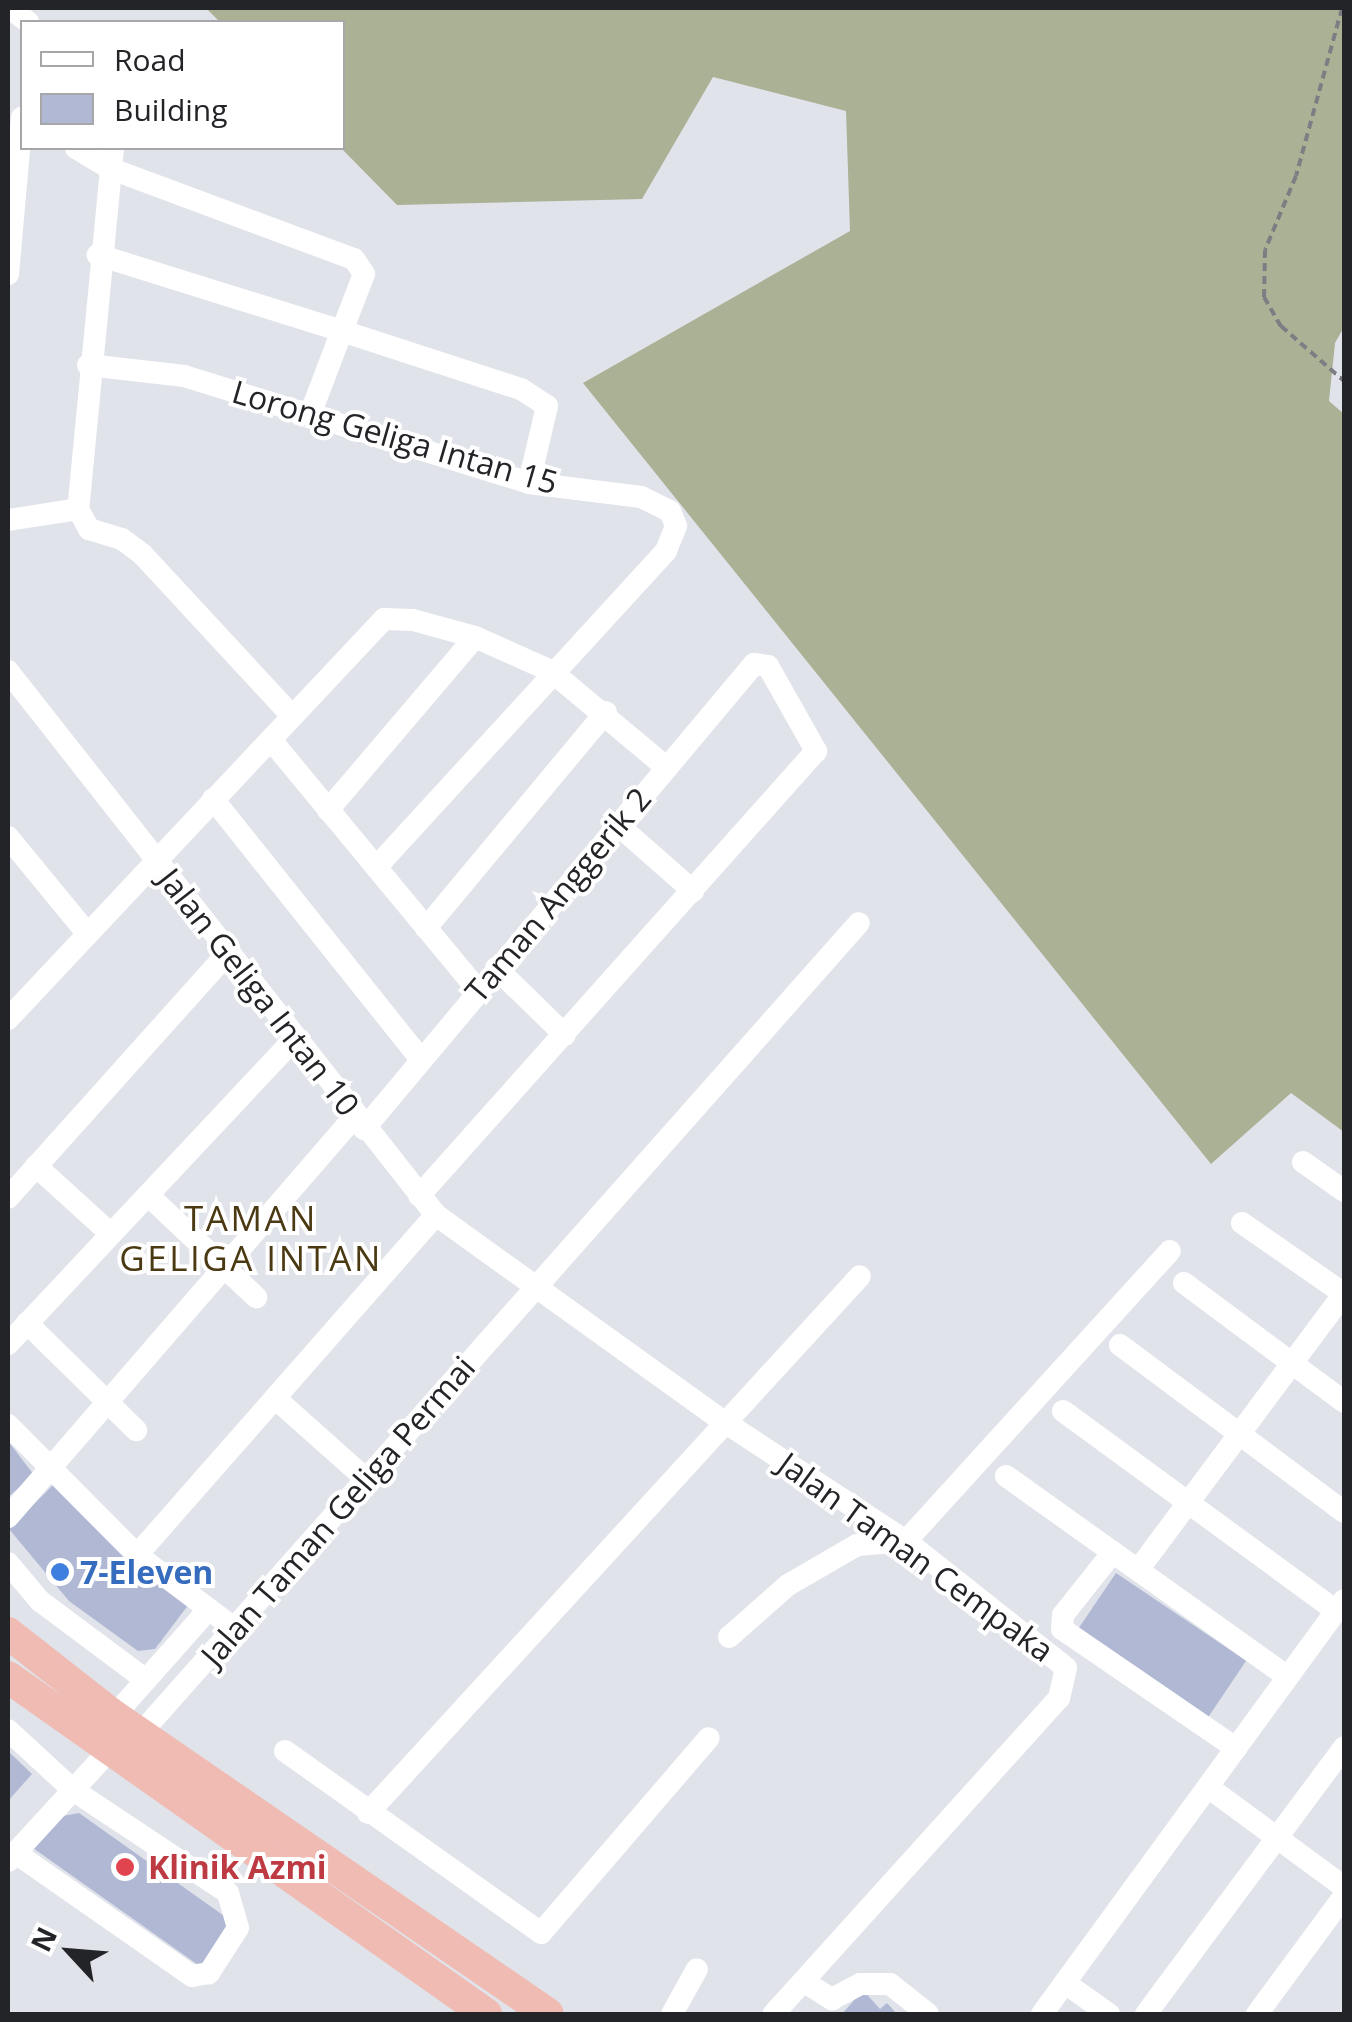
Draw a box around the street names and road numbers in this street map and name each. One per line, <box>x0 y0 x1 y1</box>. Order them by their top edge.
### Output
street label: Lorong Geliga Intan 15 <box>228 372 562 502</box>
street label: Taman Anggerik 2 <box>457 780 659 1010</box>
street label: Jalan Geliga Intan 10 <box>151 861 367 1123</box>
street label: Jalan Taman Geliga Permai <box>193 1348 483 1674</box>
street label: Jalan Taman Cempaka <box>771 1444 1061 1670</box>

